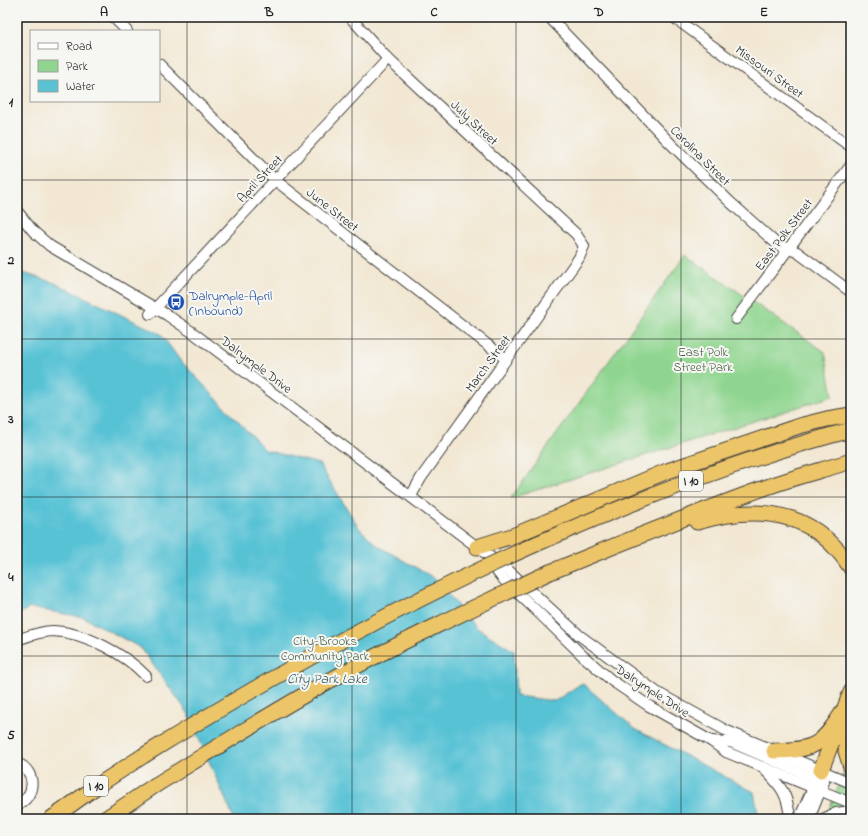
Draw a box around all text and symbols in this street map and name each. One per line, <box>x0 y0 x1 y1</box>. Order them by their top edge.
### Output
text: A <box>100 3 108 22</box>
text: B <box>264 3 274 22</box>
text: C <box>430 3 438 22</box>
text: D <box>593 3 604 22</box>
text: E <box>760 3 768 22</box>
legend <box>30 30 160 102</box>
text: Road <box>66 38 92 56</box>
street label: Missouri Street <box>731 41 808 104</box>
text: Park <box>66 58 88 76</box>
text: Water <box>66 78 95 96</box>
text: 1 <box>9 93 14 112</box>
street label: July Street <box>445 96 503 151</box>
street label: Carolina Street <box>665 122 735 191</box>
street label: April Street <box>233 150 288 207</box>
street label: June Street <box>302 184 363 237</box>
street label: East Polk Street <box>751 194 818 275</box>
text: 2 <box>7 251 15 270</box>
place label: Dalrymple-April (Inbound) <box>188 287 272 321</box>
bus stop icon: Dalrymple-April (Inbound) <box>166 292 186 312</box>
street label: Dalrymple Drive <box>215 331 296 399</box>
street label: March Street <box>461 331 516 397</box>
park label: East Polk Street Park <box>673 343 733 377</box>
text: 3 <box>7 410 14 429</box>
road number: I 10 <box>679 471 703 491</box>
text: 4 <box>7 568 14 587</box>
park label: City-Brooks Community Park <box>281 632 370 667</box>
street label: Dalrymple Drive <box>610 660 693 723</box>
water label: City Park Lake <box>287 669 368 690</box>
text: 5 <box>7 726 15 745</box>
road number: I 10 <box>84 776 108 796</box>

